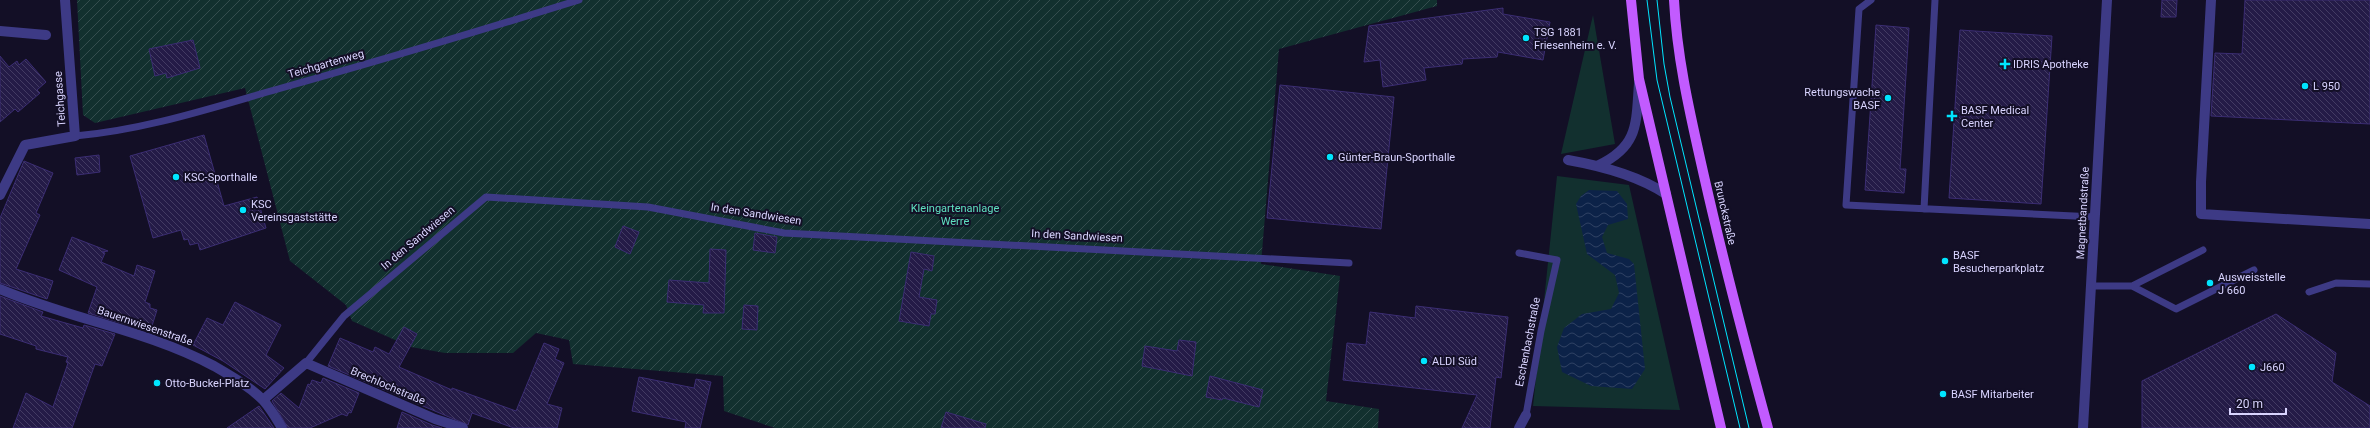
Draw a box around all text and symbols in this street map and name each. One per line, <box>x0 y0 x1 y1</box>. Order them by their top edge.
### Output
place label: TSG 1881 Friesenheim e. V. <box>1534 26 1617 52</box>
marker: TSG 1881 Friesenheim e. V. <box>1521 33 1531 43</box>
street label: Teichgartenweg <box>287 47 365 81</box>
place label: IDRIS Apotheke <box>2013 58 2089 71</box>
marker: IDRIS Apotheke <box>2000 59 2010 69</box>
street label: Teichgasse <box>52 71 68 127</box>
place label: L 950 <box>2313 80 2340 93</box>
marker: L 950 <box>2300 81 2310 91</box>
place label: Rettungswache BASF <box>1804 86 1880 112</box>
marker: Rettungswache BASF <box>1883 93 1893 103</box>
place label: BASF Medical Center <box>1961 104 2029 130</box>
marker: BASF Medical Center <box>1946 110 1958 122</box>
place label: Günter-Braun-Sporthalle <box>1338 151 1455 164</box>
marker: Günter-Braun-Sporthalle <box>1325 152 1335 162</box>
street label: Magnetbandstraße <box>2074 166 2092 260</box>
place label: KSC-Sporthalle <box>184 171 258 184</box>
marker: KSC-Sporthalle <box>171 172 181 182</box>
street label: Brunckstraße <box>1711 180 1739 246</box>
place label: KSC Vereinsgaststätte <box>251 198 337 224</box>
street label: In den Sandwiesen <box>710 200 802 228</box>
park label: Kleingartenanlage Werre <box>911 202 999 228</box>
street label: In den Sandwiesen <box>379 204 457 272</box>
marker: KSC Vereinsgaststätte <box>238 205 248 215</box>
street label: In den Sandwiesen <box>1031 227 1123 245</box>
place label: BASF Besucherparkplatz <box>1953 249 2045 275</box>
marker: BASF Besucherparkplatz <box>1940 256 1950 266</box>
place label: Ausweisstelle J 660 <box>2218 271 2286 297</box>
marker: Ausweisstelle J 660 <box>2205 278 2215 288</box>
street label: Eschenbachstraße <box>1513 296 1543 388</box>
street label: Bauernwiesenstraße <box>96 304 195 348</box>
place label: ALDI Süd <box>1432 355 1477 368</box>
marker: ALDI Süd <box>1419 356 1429 366</box>
place label: J660 <box>2260 361 2285 374</box>
marker: J660 <box>2247 362 2257 372</box>
street label: Brechlochstraße <box>349 364 428 408</box>
place label: Otto-Buckel-Platz <box>165 377 250 390</box>
marker: Otto-Buckel-Platz <box>152 378 162 388</box>
place label: BASF Mitarbeiter <box>1951 388 2034 401</box>
marker: BASF Mitarbeiter <box>1938 389 1948 399</box>
scale bar <box>2230 390 2286 416</box>
text: 20 m <box>2236 397 2263 411</box>

